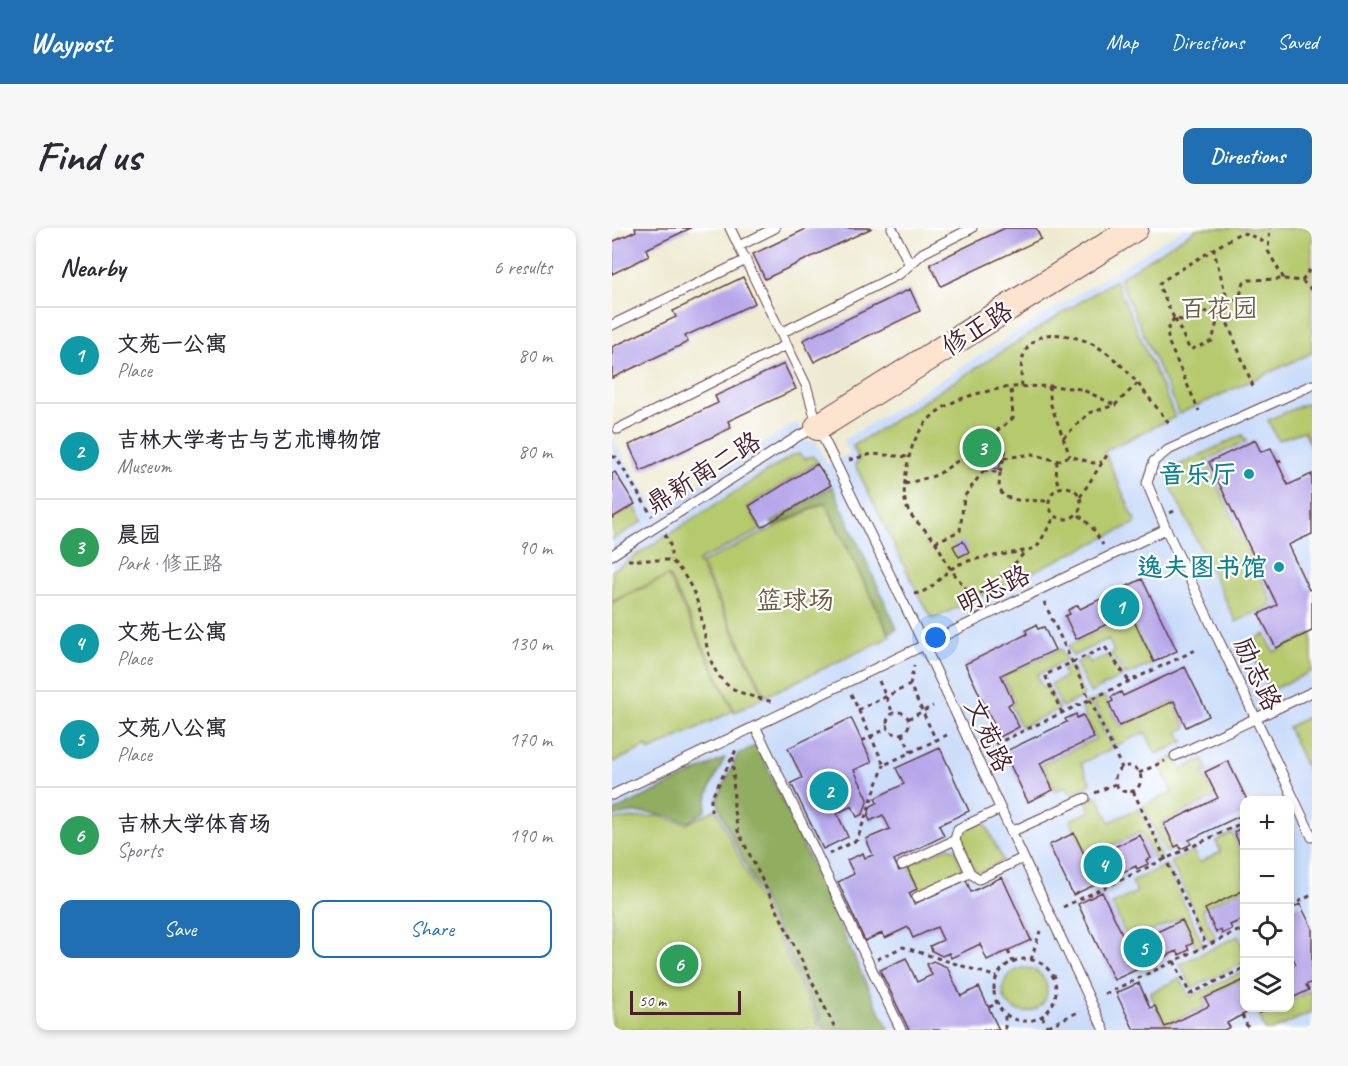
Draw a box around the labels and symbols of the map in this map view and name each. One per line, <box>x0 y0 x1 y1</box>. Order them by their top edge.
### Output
park label: 百花园 <box>1180 292 1258 325</box>
street label: 修正路 <box>935 294 1019 363</box>
street label: 鼎新南二路 <box>639 424 767 521</box>
pin: 3 <box>962 426 1001 470</box>
place label: 音乐厅 <box>1159 458 1237 491</box>
marker: 音乐厅 <box>1242 467 1256 481</box>
place label: 逸夫图书馆 <box>1137 551 1267 584</box>
street label: 明志路 <box>951 558 1036 621</box>
marker: 逸夫图书馆 <box>1272 560 1286 574</box>
park label: 篮球场 <box>756 584 834 617</box>
pin: 1 <box>1100 584 1140 629</box>
your location <box>921 623 950 652</box>
street label: 励志路 <box>1226 632 1289 717</box>
street label: 文苑路 <box>957 693 1020 778</box>
pin: 2 <box>810 768 848 814</box>
pin: 4 <box>1084 842 1122 888</box>
pin: 5 <box>1124 926 1162 970</box>
pin: 6 <box>660 942 698 986</box>
scale bar <box>630 988 741 1016</box>

